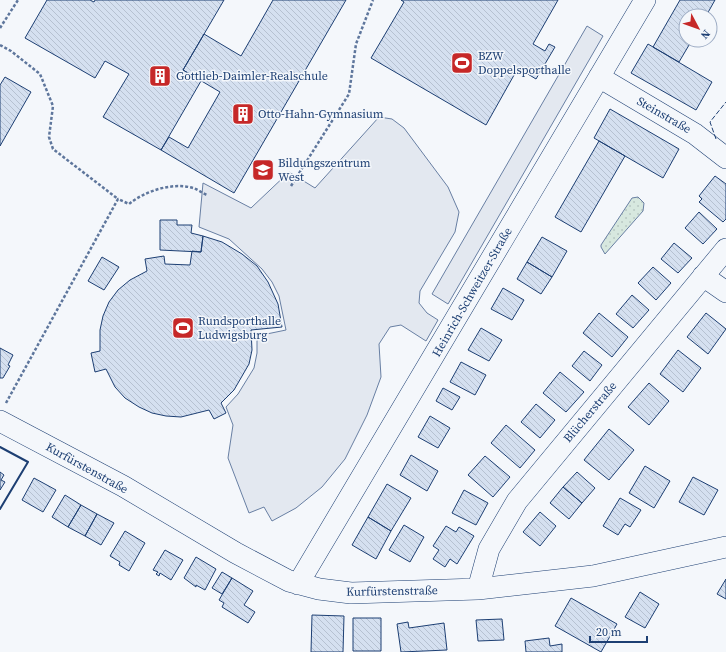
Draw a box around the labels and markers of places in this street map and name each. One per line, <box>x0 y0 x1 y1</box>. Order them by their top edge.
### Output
place label: BZW Doppelsporthalle <box>478 48 571 78</box>
sports icon: BZW Doppelsporthalle <box>449 50 475 76</box>
building icon: Gottlieb-Daimler-Realschule <box>147 63 173 89</box>
place label: Gottlieb-Daimler-Realschule <box>176 68 328 84</box>
building icon: Otto-Hahn-Gymnasium <box>230 101 256 127</box>
place label: Otto-Hahn-Gymnasium <box>258 106 384 122</box>
place label: Bildungszentrum West <box>278 155 371 185</box>
school or university icon: Bildungszentrum West <box>250 157 276 183</box>
place label: Rundsporthalle Ludwigsburg <box>198 313 281 343</box>
sports icon: Rundsporthalle Ludwigsburg <box>170 315 196 341</box>

